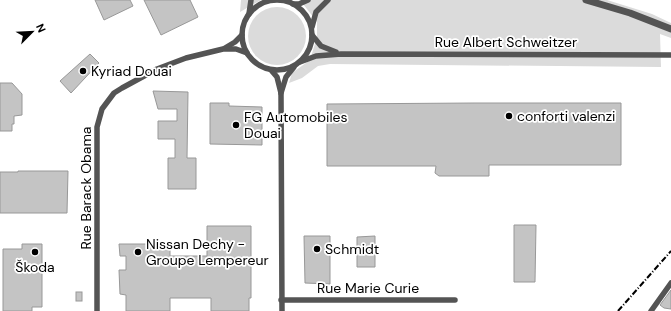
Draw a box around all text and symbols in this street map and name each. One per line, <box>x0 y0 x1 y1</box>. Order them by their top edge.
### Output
north arrow <box>12 12 52 52</box>
text: N <box>33 21 49 34</box>
street label: Rue Albert Schweitzer <box>435 33 577 51</box>
place label: Kyriad Douai <box>91 62 172 80</box>
marker: Kyriad Douai <box>78 66 88 76</box>
place label: conforti valenzi <box>517 107 615 125</box>
place label: FG Automobiles Douai <box>244 108 348 142</box>
marker: conforti valenzi <box>504 111 514 121</box>
marker: FG Automobiles Douai <box>231 120 241 130</box>
street label: Rue Barack Obama <box>77 127 95 249</box>
place label: Nissan Dechy - Groupe Lempereur <box>146 235 269 269</box>
place label: Schmidt <box>325 240 379 258</box>
marker: Schmidt <box>312 244 322 254</box>
marker: Škoda <box>30 247 40 257</box>
marker: Nissan Dechy - Groupe Lempereur <box>133 247 143 257</box>
place label: Škoda <box>15 258 55 276</box>
street label: Rue Marie Curie <box>317 279 419 297</box>

